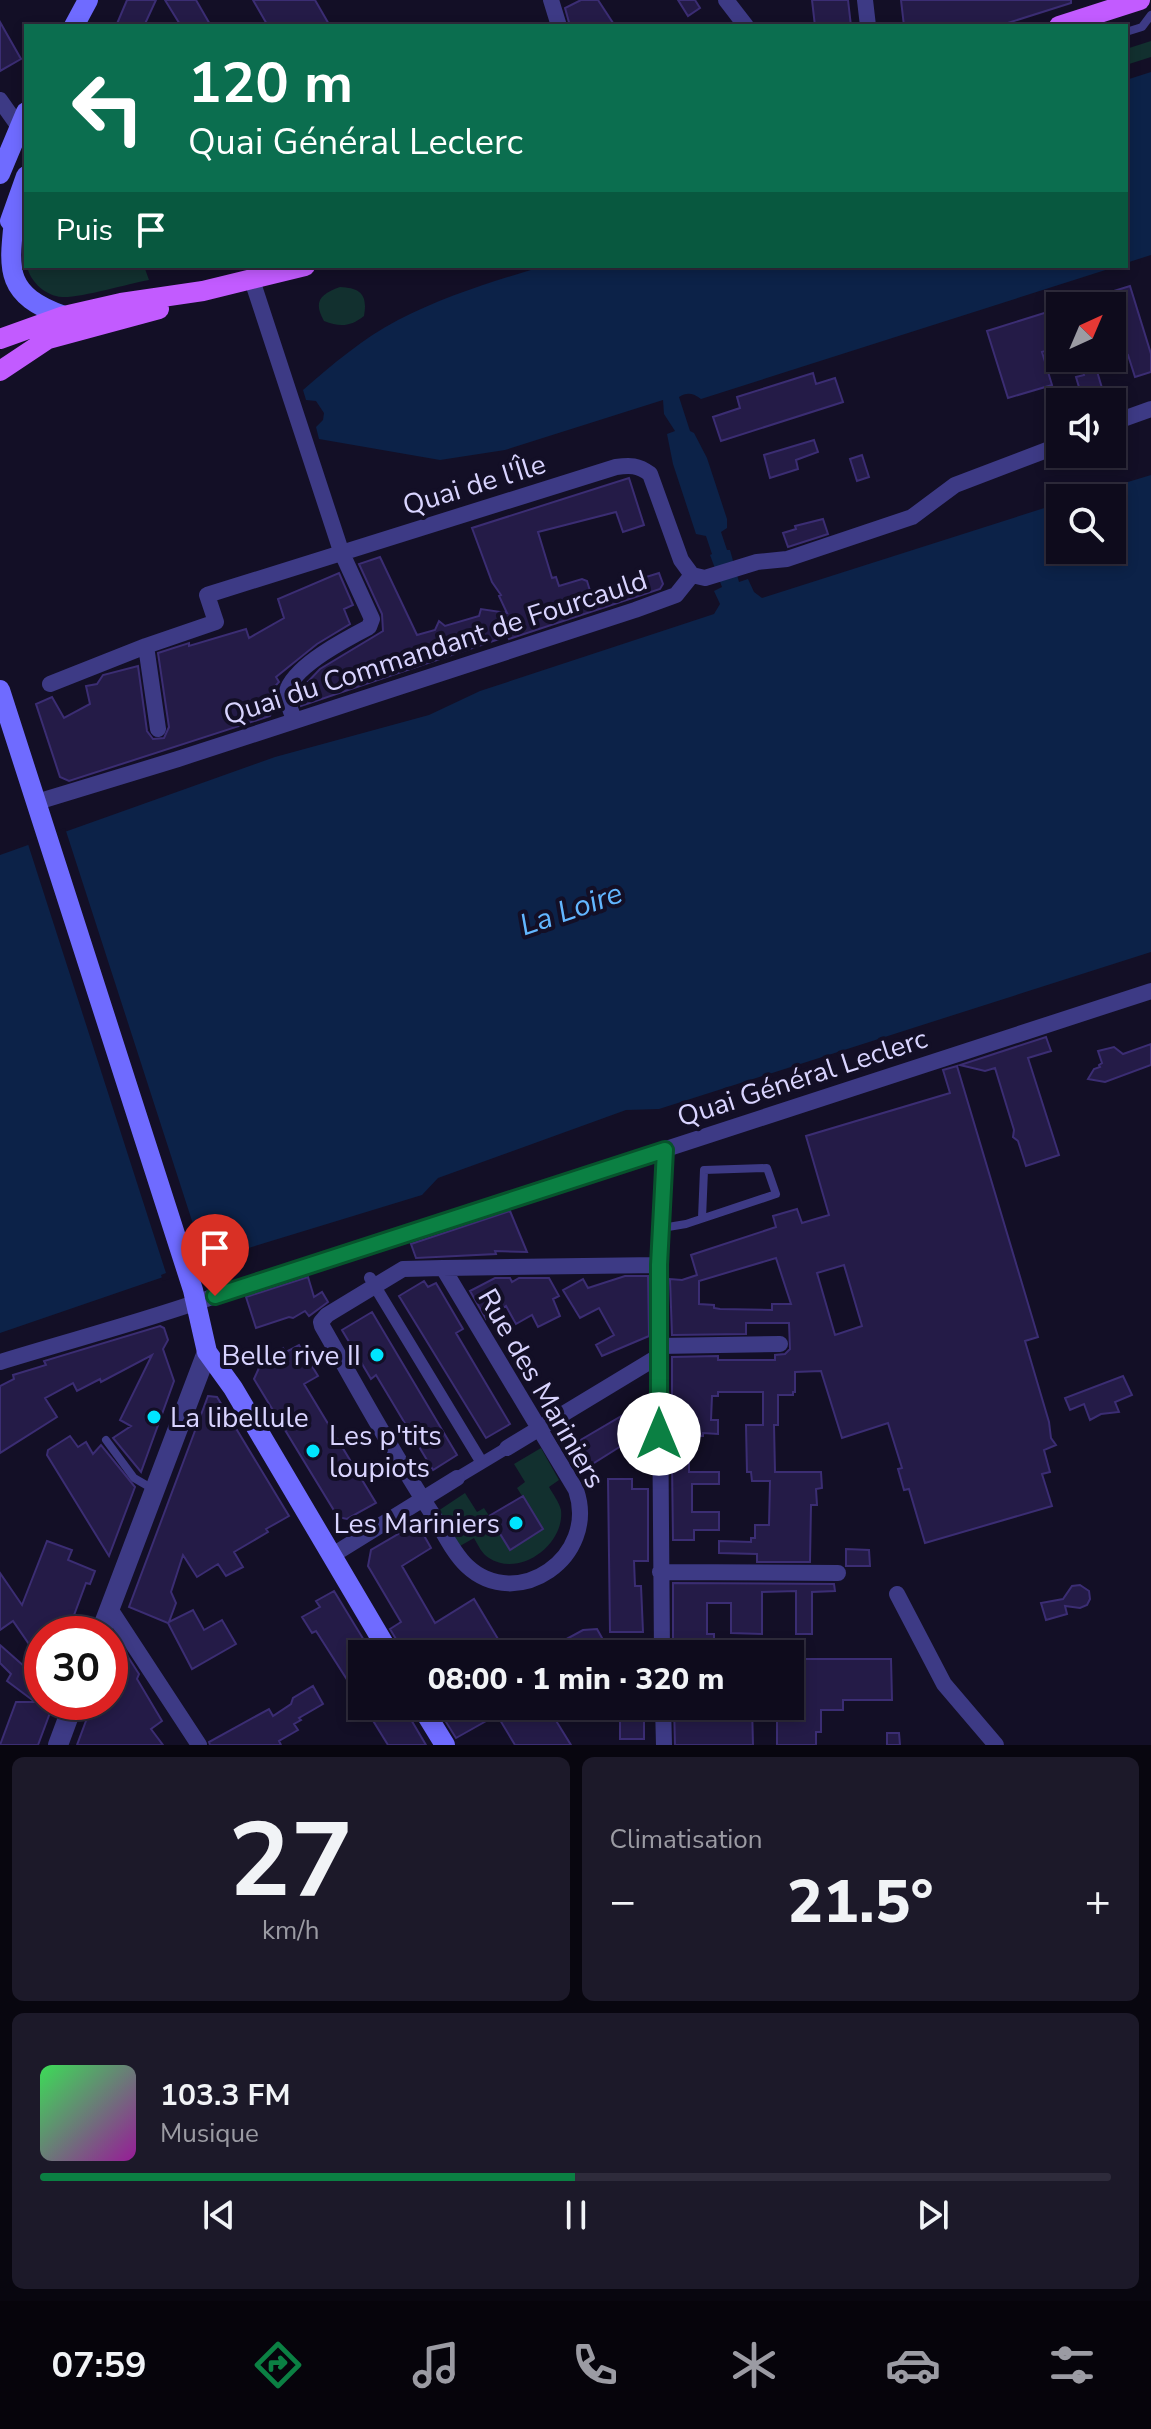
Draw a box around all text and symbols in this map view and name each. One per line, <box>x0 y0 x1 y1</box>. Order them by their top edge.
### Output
text: 120 m <box>188 45 353 122</box>
icon: left <box>56 56 160 160</box>
text: Quai Général Leclerc <box>188 118 523 167</box>
icon: arrive <box>129 208 173 252</box>
text: Puis <box>56 210 113 251</box>
north arrow <box>1046 292 1126 372</box>
map controls <box>1046 292 1126 564</box>
button: sound <box>1046 388 1126 468</box>
street label: Quai de l'Île <box>398 445 551 525</box>
button: search <box>1046 484 1126 564</box>
street label: Quai du Commandant de Fourcauld <box>219 561 652 735</box>
water label: La Loire <box>514 873 628 946</box>
street label: Quai Général Leclerc <box>672 1020 932 1136</box>
pin <box>181 1214 249 1296</box>
icon: arrive <box>193 1226 237 1270</box>
street label: Rue des Mariniers <box>469 1282 614 1495</box>
place label: Belle rive II <box>221 1337 361 1375</box>
marker: Belle rive II <box>368 1346 386 1364</box>
position arrow <box>617 1392 701 1476</box>
place label: La libellule <box>170 1399 309 1437</box>
marker: La libellule <box>145 1408 163 1426</box>
place label: Les p'tits loupiots <box>329 1417 442 1487</box>
marker: Les p'tits loupiots <box>304 1442 322 1460</box>
place label: Les Mariniers <box>333 1505 500 1543</box>
marker: Les Mariniers <box>507 1514 525 1532</box>
speed limit sign: 30 <box>24 1616 128 1720</box>
text: 08:00 · 1 min · 320 m <box>428 1659 724 1700</box>
text: 27 <box>228 1790 353 1932</box>
text: Climatisation <box>610 1822 763 1857</box>
text: 21.5° <box>787 1861 934 1943</box>
text: − <box>610 1872 636 1932</box>
text: + <box>1085 1872 1111 1932</box>
text: km/h <box>262 1913 319 1948</box>
text: 103.3 FM <box>160 2075 290 2116</box>
text: Musique <box>160 2116 259 2151</box>
icon: previous <box>197 2193 241 2237</box>
icon: pause <box>554 2193 598 2237</box>
icon: next <box>911 2193 955 2237</box>
icon: directions <box>250 2337 306 2393</box>
icon: music <box>408 2337 464 2393</box>
icon: phone <box>567 2337 623 2393</box>
icon: climate <box>726 2337 782 2393</box>
icon: car <box>885 2337 941 2393</box>
icon: filters <box>1044 2337 1100 2393</box>
text: 07:59 <box>51 2341 147 2390</box>

